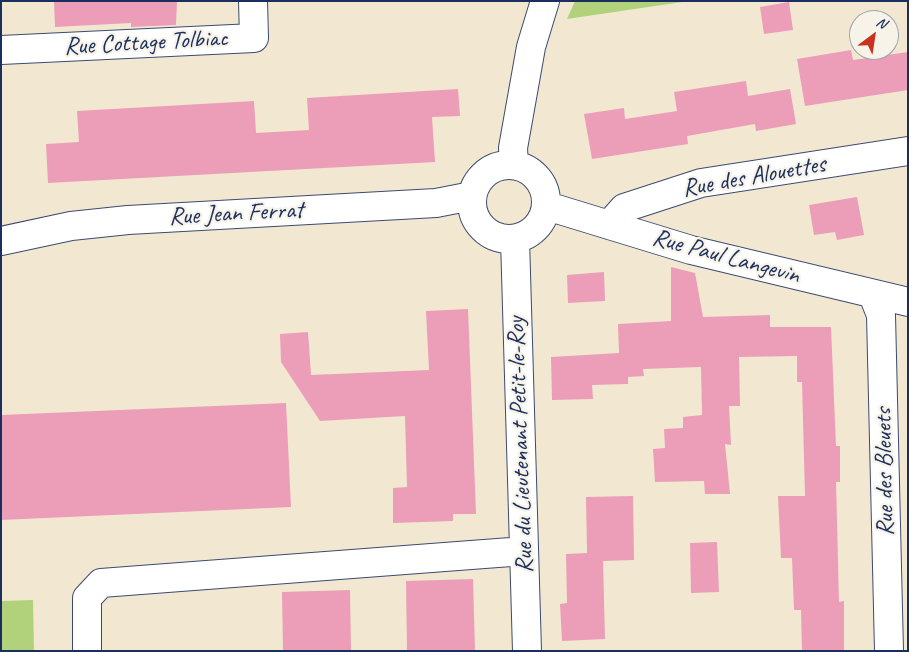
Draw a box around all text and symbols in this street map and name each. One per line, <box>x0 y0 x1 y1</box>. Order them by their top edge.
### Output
north arrow <box>849 10 899 60</box>
text: N <box>873 13 890 32</box>
street label: Rue Cottage Tolbiac <box>63 24 229 62</box>
street label: Rue des Alouettes <box>680 150 828 204</box>
street label: Rue Jean Ferrat <box>168 196 304 232</box>
street label: Rue Paul Langevin <box>649 223 803 291</box>
street label: Rue du Lieutenant Petit-le-Roy <box>502 316 540 574</box>
street label: Rue des Bleuets <box>869 408 901 536</box>

